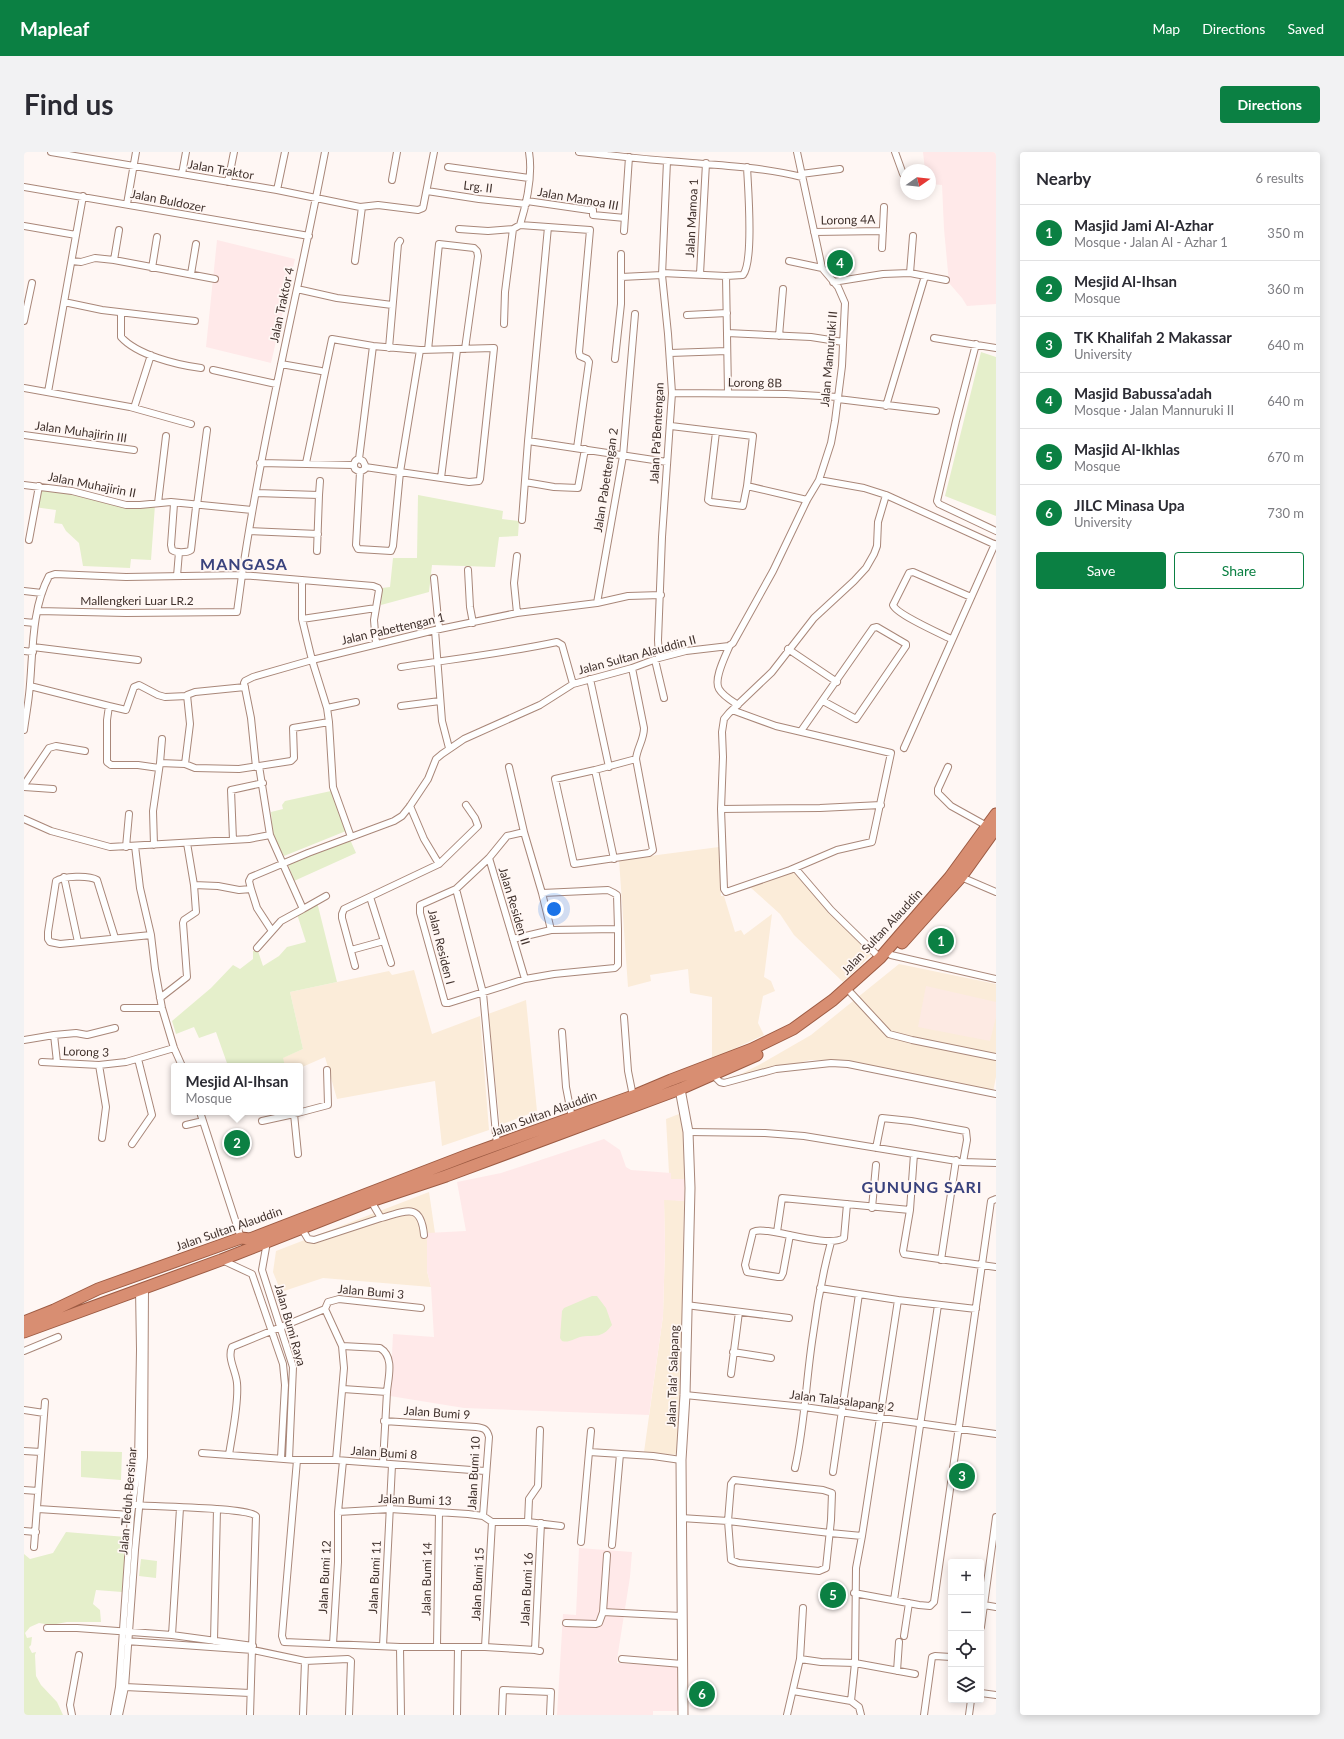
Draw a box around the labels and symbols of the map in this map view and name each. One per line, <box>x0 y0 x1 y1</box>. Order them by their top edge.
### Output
street label: Jalan Traktor <box>187 156 256 183</box>
north arrow <box>900 164 936 200</box>
street label: Lrg. II <box>463 177 493 196</box>
street label: Jalan Mamoa 1 <box>682 178 701 258</box>
street label: Jalan Mamoa III <box>536 184 620 213</box>
street label: Jalan Buldozer <box>129 186 207 215</box>
street label: Lorong 4A <box>821 212 876 227</box>
pin: 4 <box>827 248 853 278</box>
street label: Jalan Traktor 4 <box>266 266 297 344</box>
street label: Jalan Mannuruki II <box>817 310 840 408</box>
street label: Lorong 8B <box>728 375 782 390</box>
street label: Jalan Pa'Bentengan <box>646 382 667 484</box>
street label: Jalan Muhajirin III <box>34 418 128 445</box>
street label: Jalan Pabettengan 2 <box>590 427 621 533</box>
street label: Jalan Muhajirin II <box>47 469 137 500</box>
district label: MANGASA <box>200 554 288 573</box>
street label: Mallengkeri Luar LR.2 <box>80 593 194 608</box>
street label: Jalan Pabettengan 1 <box>340 609 446 648</box>
street label: Jalan Sultan Alauddin II <box>576 632 697 677</box>
street label: Jalan Residen II <box>496 865 533 947</box>
street label: Jalan Sultan Alauddin <box>838 886 925 978</box>
your location <box>544 899 564 919</box>
street label: Jalan Residen I <box>425 908 458 986</box>
pin: 1 <box>928 926 954 956</box>
street label: Lorong 3 <box>63 1043 110 1060</box>
street label: Jalan Sultan Alauddin <box>489 1087 599 1140</box>
pin: 2 <box>224 1128 250 1158</box>
district label: GUNUNG SARI <box>861 1177 983 1196</box>
street label: Jalan Sultan Alauddin <box>174 1203 284 1254</box>
street label: Jalan Bumi 3 <box>337 1281 405 1302</box>
street label: Jalan Bumi Raya <box>272 1282 309 1368</box>
street label: Jalan Tala' Salapang <box>663 1325 682 1427</box>
street label: Jalan Talasalapang 2 <box>789 1387 895 1414</box>
street label: Jalan Bumi 9 <box>403 1403 471 1422</box>
street label: Jalan Bumi 10 <box>464 1436 483 1510</box>
street label: Jalan Bumi 8 <box>350 1443 418 1462</box>
street label: Jalan Teduh Bersinar <box>115 1446 140 1555</box>
pin: 3 <box>949 1461 975 1491</box>
street label: Jalan Bumi 13 <box>378 1491 452 1508</box>
street label: Jalan Bumi 12 <box>315 1540 334 1614</box>
street label: Jalan Bumi 11 <box>365 1540 384 1614</box>
street label: Jalan Bumi 14 <box>418 1542 435 1616</box>
street label: Jalan Bumi 15 <box>468 1547 487 1621</box>
street label: Jalan Bumi 16 <box>517 1552 536 1626</box>
pin: 5 <box>820 1580 846 1610</box>
pin: 6 <box>689 1679 715 1709</box>

